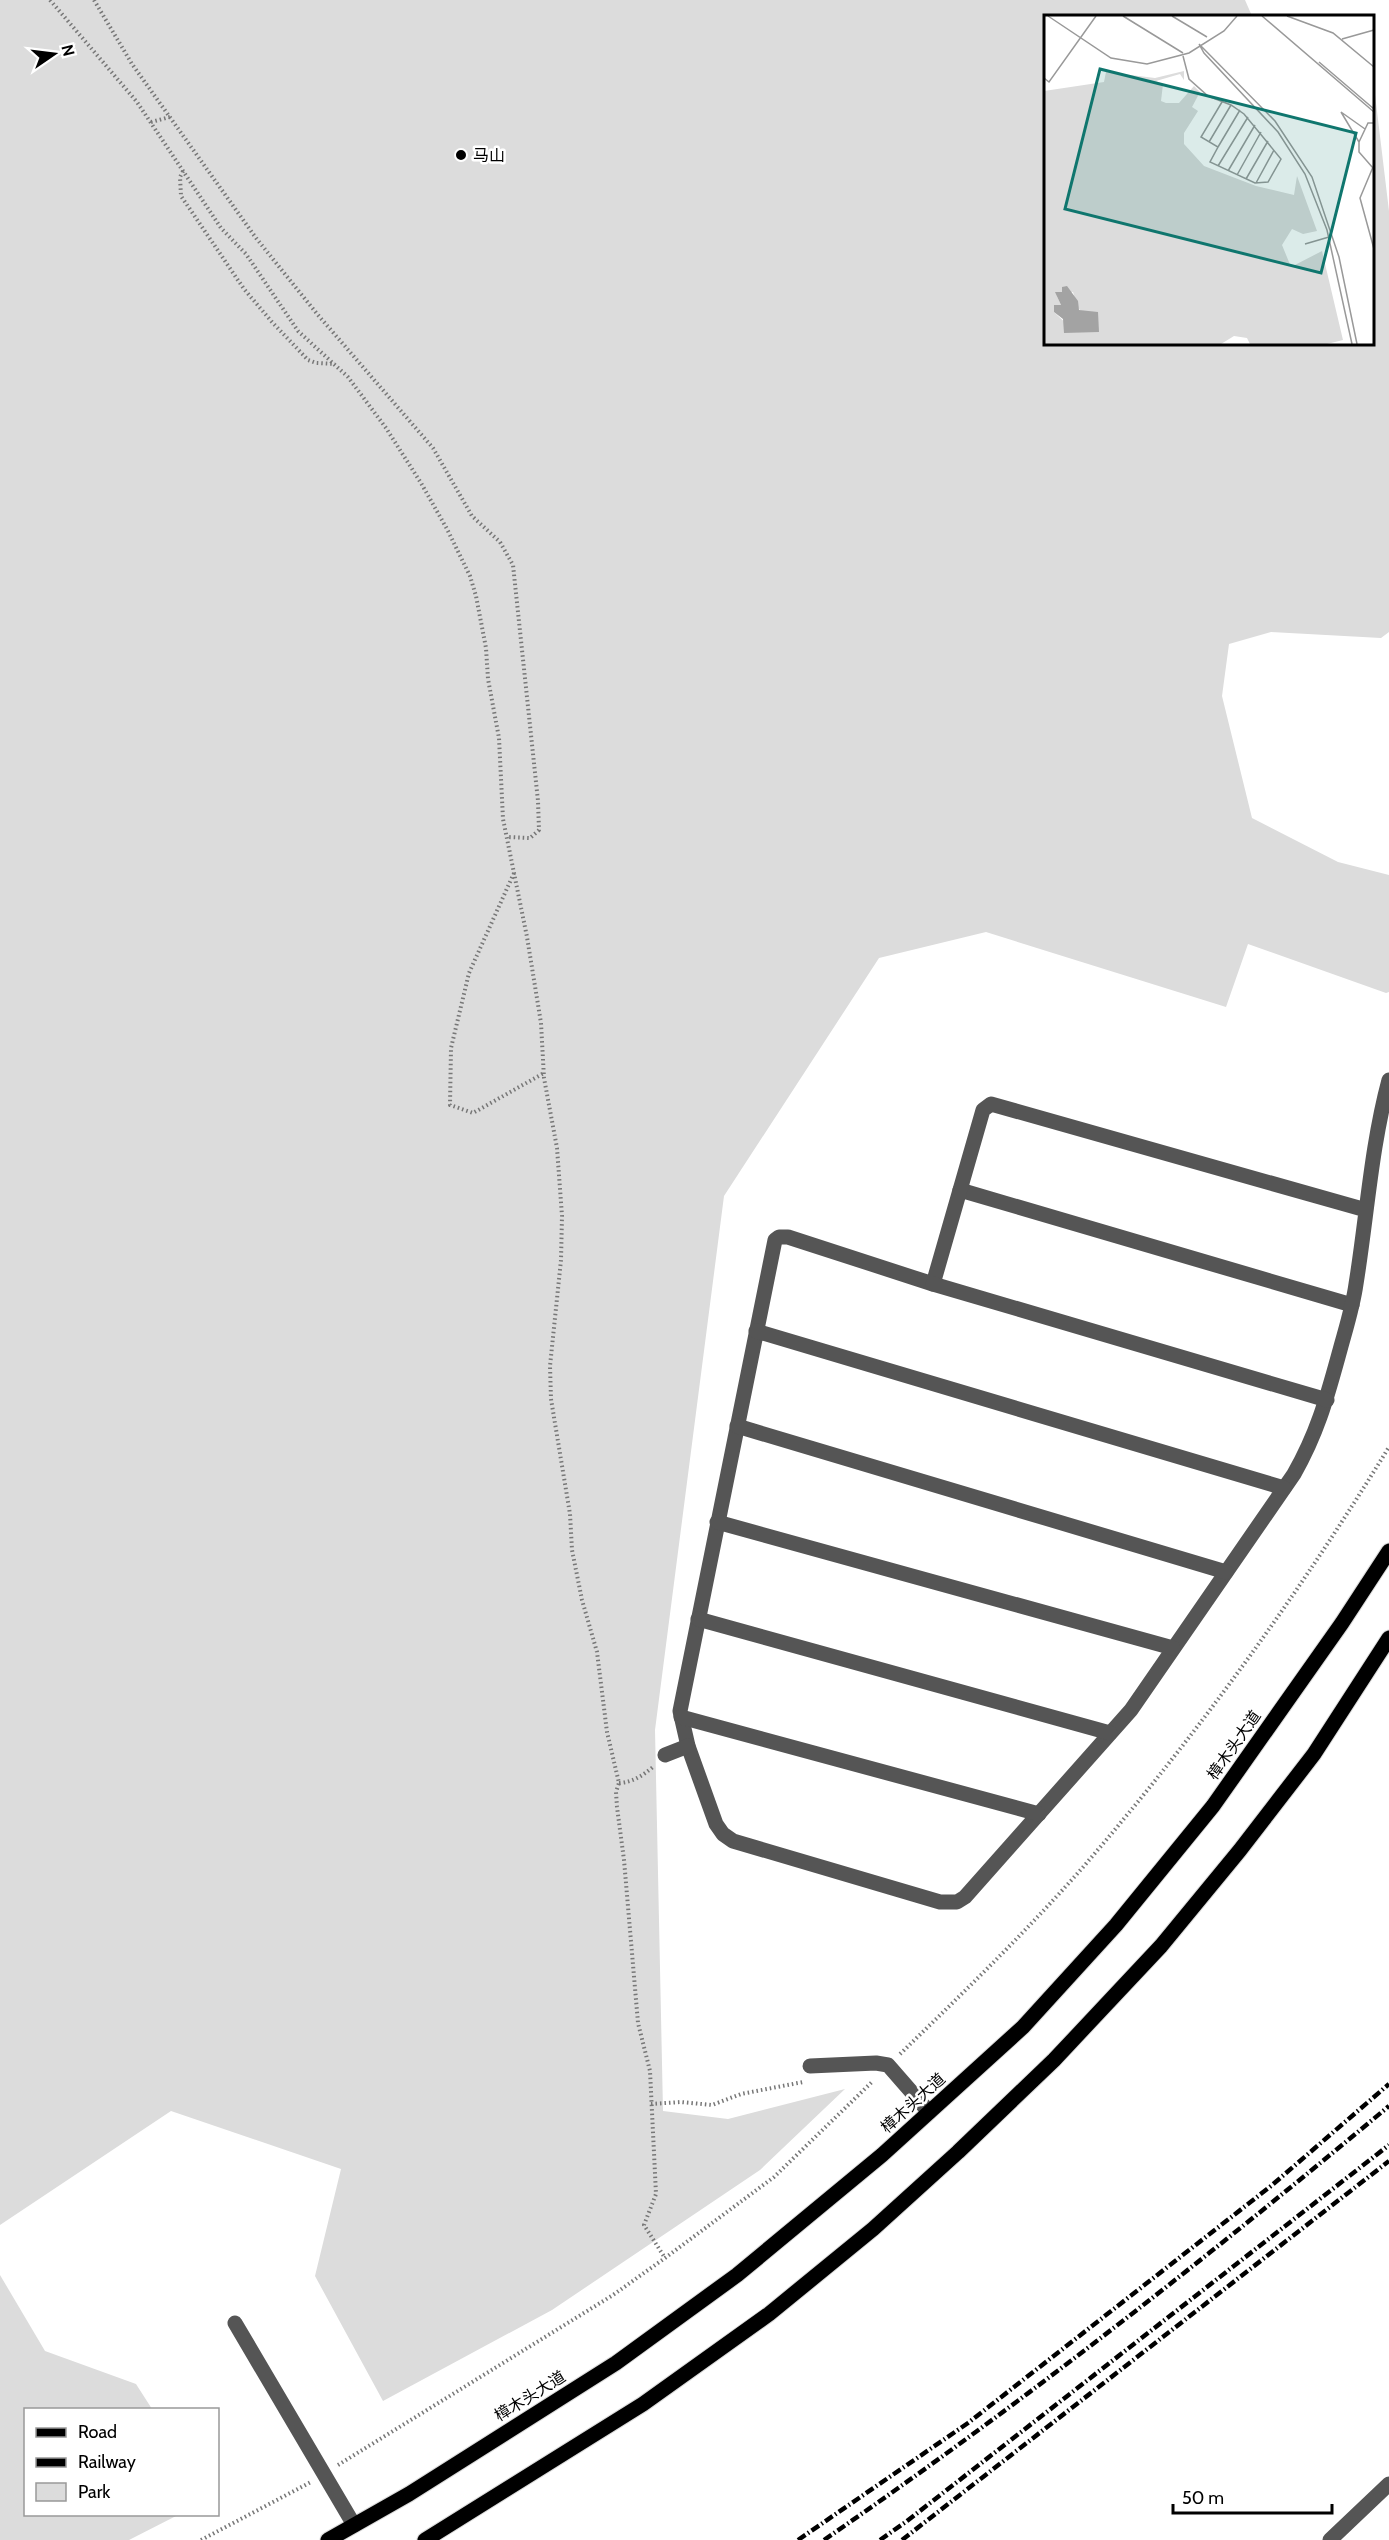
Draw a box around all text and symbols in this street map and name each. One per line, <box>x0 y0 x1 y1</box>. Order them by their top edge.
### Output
inset map <box>1044 15 1374 345</box>
north arrow <box>24 24 84 84</box>
text: N <box>57 43 79 58</box>
place label: 马山 <box>473 146 505 165</box>
marker: 马山 <box>454 148 468 162</box>
street label: 樟木头大道 <box>1203 1707 1265 1783</box>
street label: 樟木头大道 <box>877 2069 949 2137</box>
street label: 樟木头大道 <box>491 2367 569 2425</box>
legend <box>24 2408 219 2516</box>
text: Road <box>78 2421 117 2443</box>
text: Railway <box>78 2451 136 2473</box>
scale bar <box>1173 2477 1332 2515</box>
text: Park <box>78 2481 111 2503</box>
text: 50 m <box>1182 2487 1224 2509</box>

